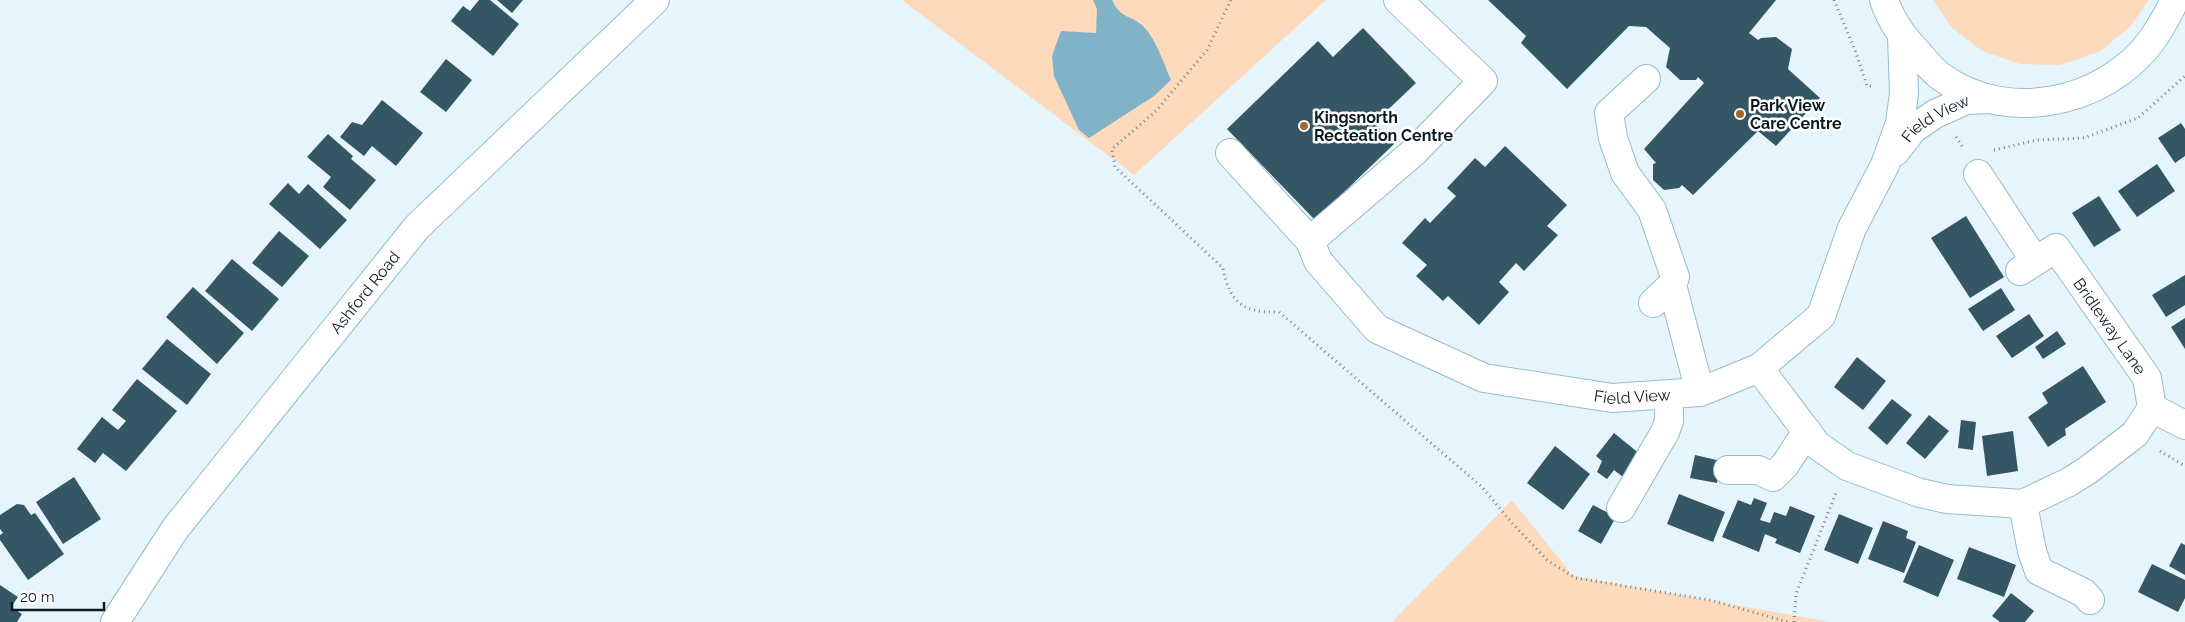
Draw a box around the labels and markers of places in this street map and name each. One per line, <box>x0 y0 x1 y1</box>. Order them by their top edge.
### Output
place label: Park View Care Centre <box>1750 96 1842 133</box>
place label: Kingsnorth Recteation Centre <box>1314 108 1453 145</box>
marker: Park View Care Centre <box>1734 108 1746 120</box>
marker: Kingsnorth Recteation Centre <box>1298 120 1310 132</box>

